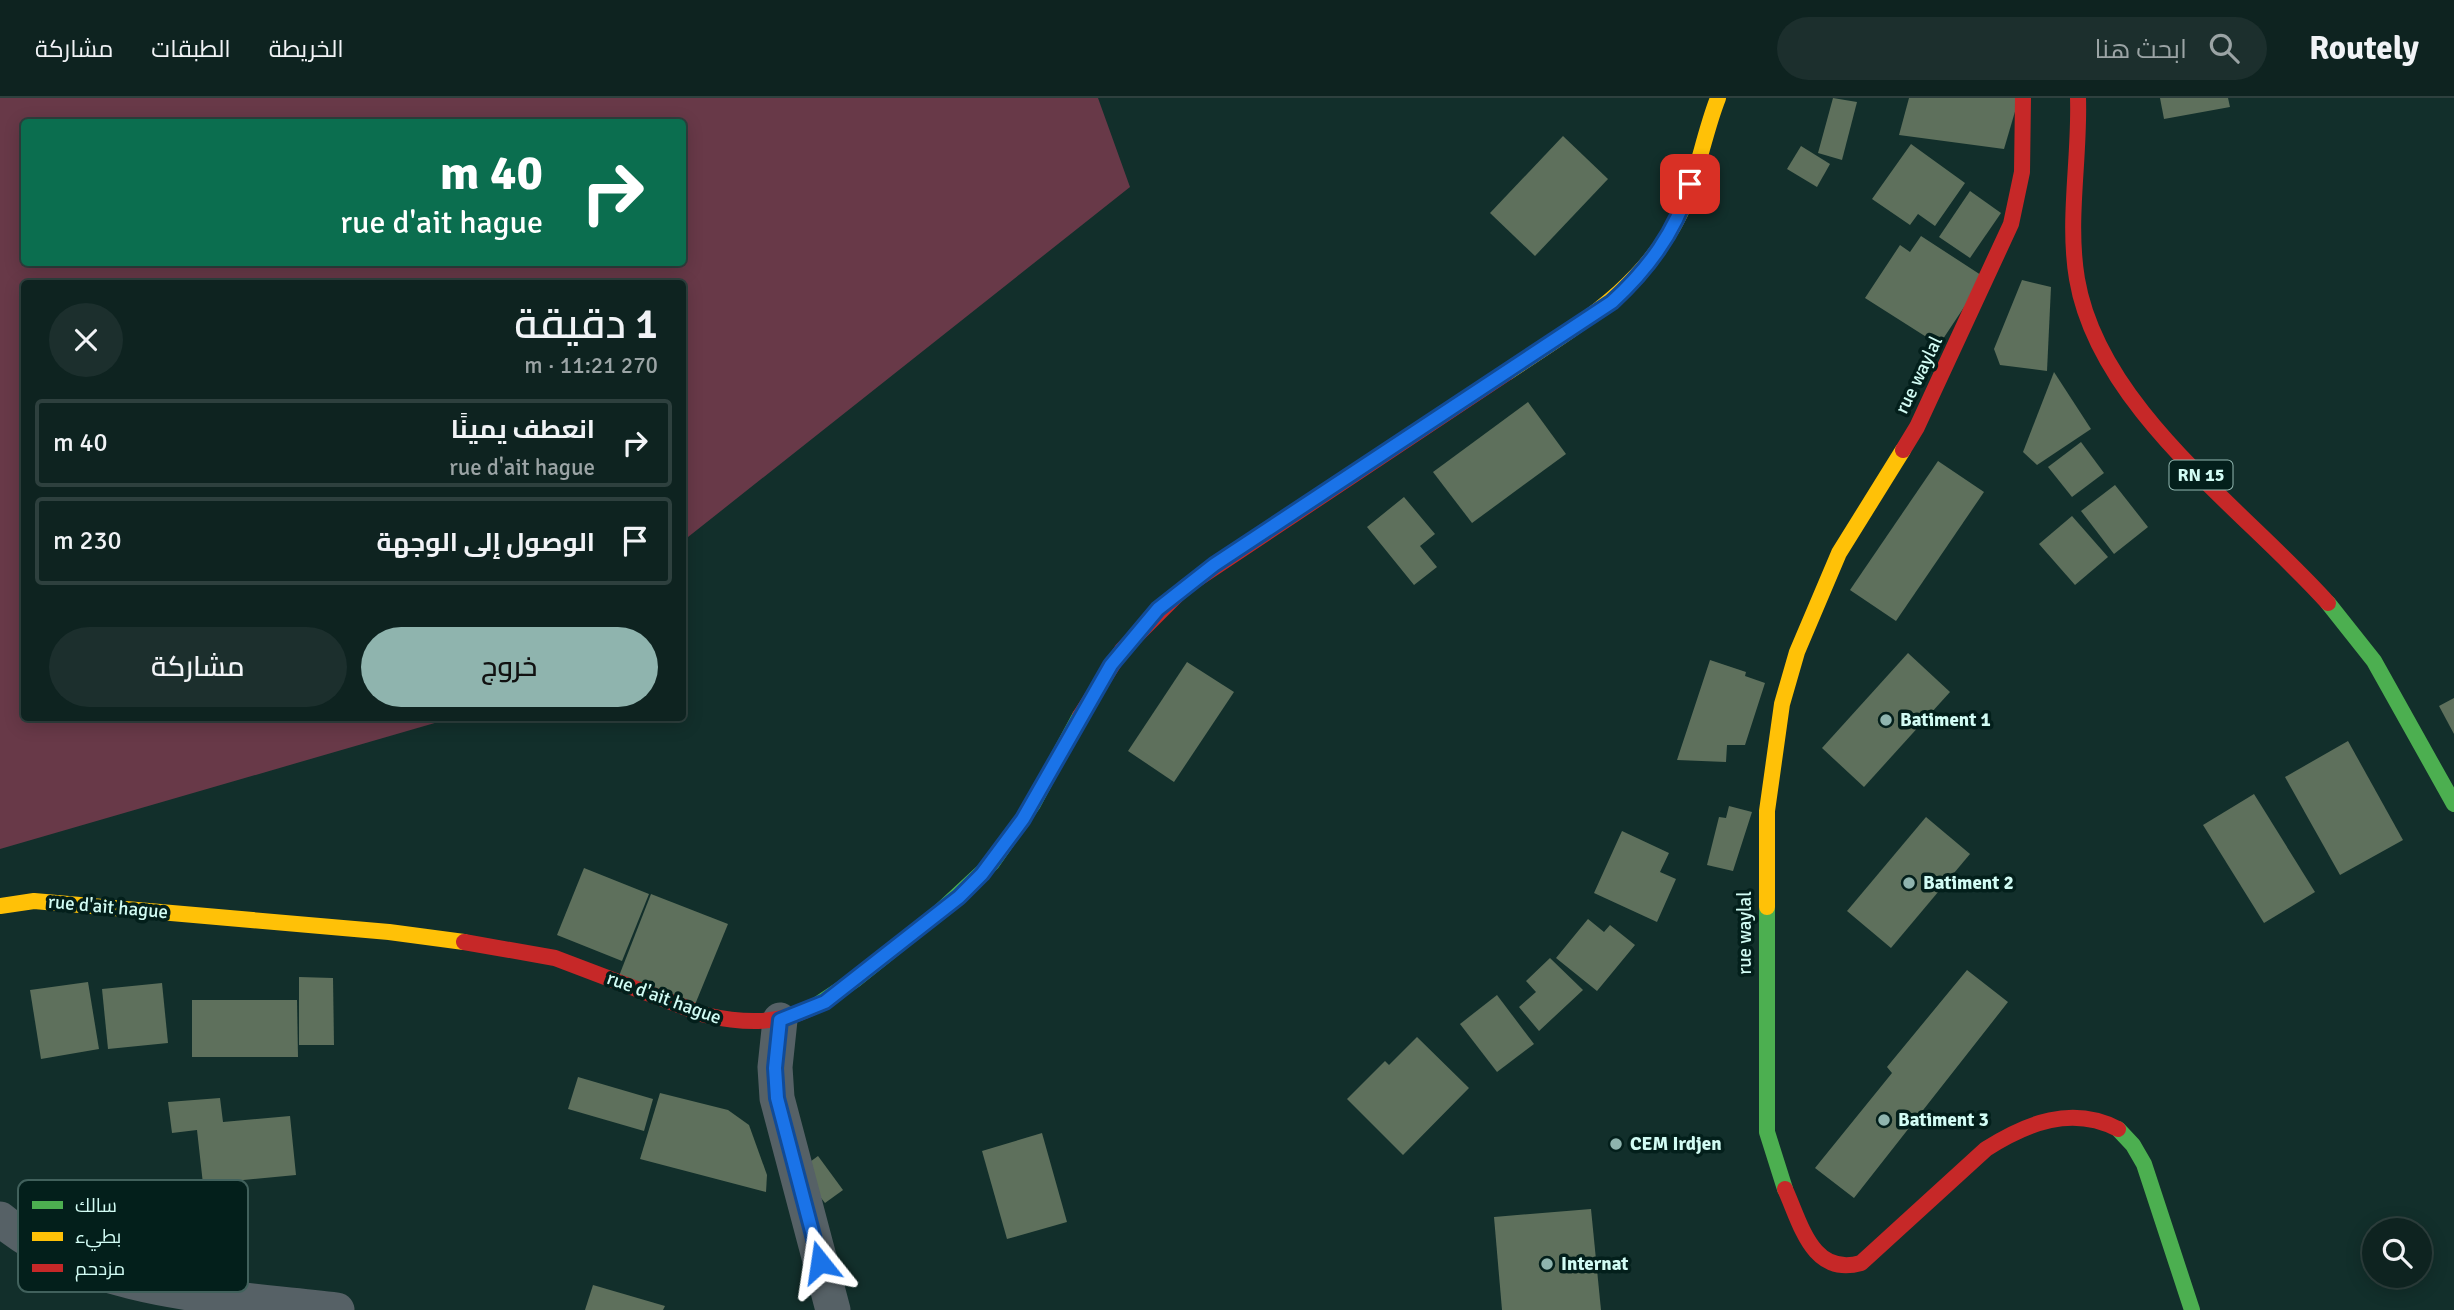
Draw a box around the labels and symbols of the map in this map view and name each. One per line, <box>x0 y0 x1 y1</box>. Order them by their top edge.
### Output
pin <box>1660 154 1720 214</box>
street label: rue waylal <box>1890 332 1948 418</box>
road number: RN 15 <box>2170 460 2232 489</box>
place label: Batiment 1 <box>1900 708 1991 732</box>
marker: Batiment 1 <box>1878 712 1894 728</box>
place label: Batiment 2 <box>1923 871 2014 895</box>
marker: Batiment 2 <box>1901 875 1917 891</box>
street label: rue d'ait hague <box>47 890 169 924</box>
street label: rue waylal <box>1733 891 1757 975</box>
street label: rue d'ait hague <box>603 966 725 1030</box>
place label: Batiment 3 <box>1898 1108 1989 1132</box>
marker: Batiment 3 <box>1876 1112 1892 1128</box>
place label: CEM Irdjen <box>1630 1132 1722 1156</box>
marker: CEM Irdjen <box>1608 1136 1624 1152</box>
legend <box>18 1180 248 1292</box>
text: سالك <box>75 1194 117 1218</box>
text: بطيء <box>75 1225 121 1251</box>
position arrow <box>783 1225 857 1299</box>
place label: Internat <box>1561 1252 1628 1276</box>
marker: Internat <box>1539 1256 1555 1272</box>
text: مزدحم <box>75 1257 125 1282</box>

